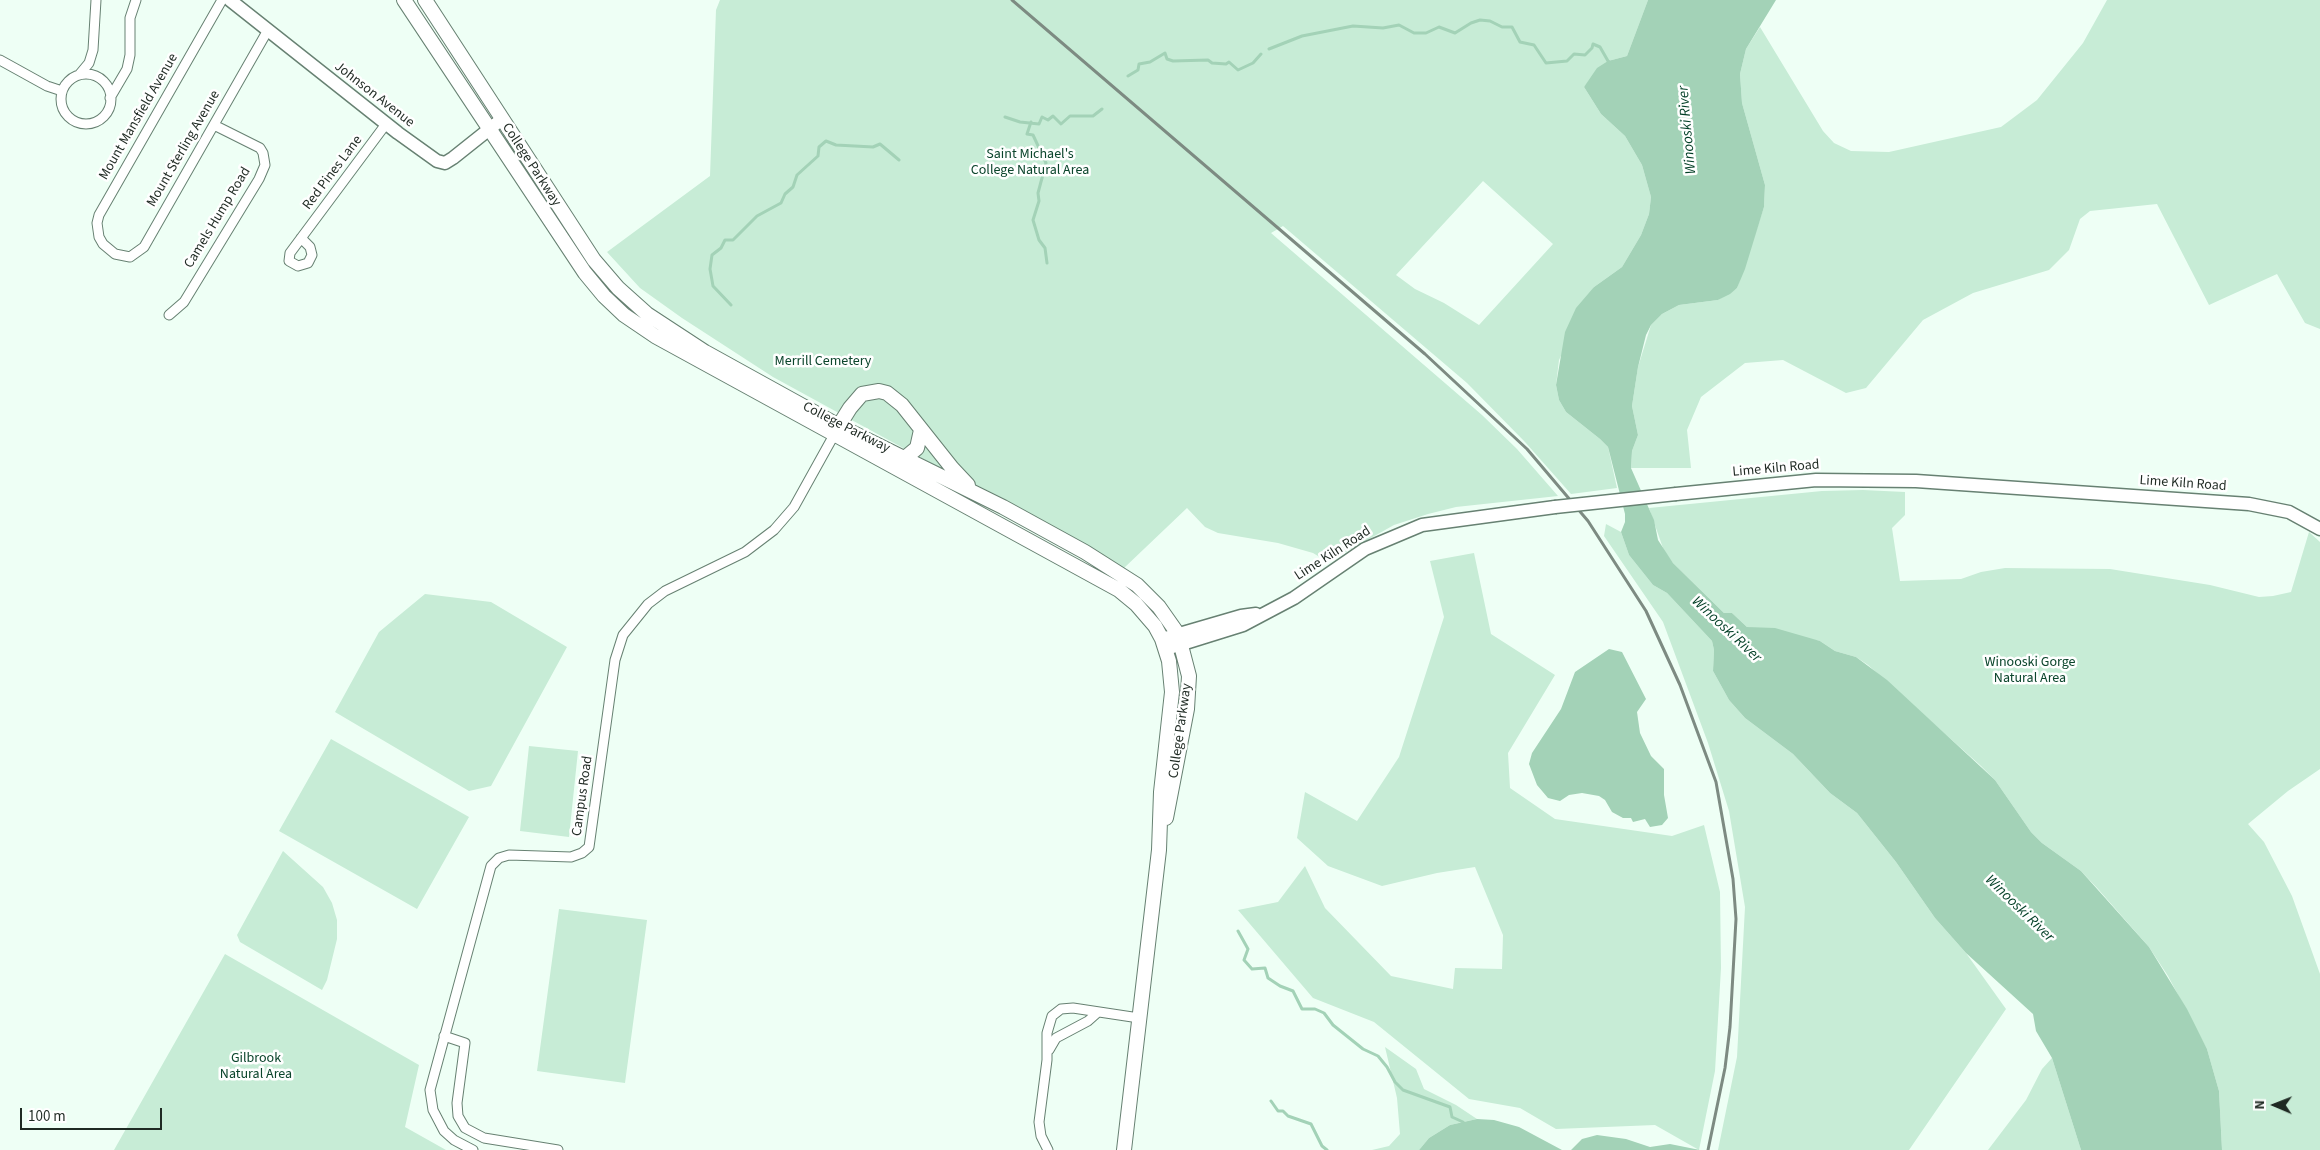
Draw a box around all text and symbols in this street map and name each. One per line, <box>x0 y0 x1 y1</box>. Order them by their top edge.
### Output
street label: Mount Mansfield Avenue <box>96 51 182 183</box>
street label: Johnson Avenue <box>331 59 417 131</box>
water label: Winooski River <box>1675 85 1701 175</box>
street label: Mount Sterling Avenue <box>144 88 224 210</box>
street label: College Parkway <box>498 120 564 210</box>
street label: Red Pines Lane <box>300 133 366 213</box>
park label: Saint Michael's College Natural Area <box>971 147 1089 180</box>
street label: Camels Hump Road <box>181 164 255 272</box>
park label: Merrill Cemetery <box>775 354 871 370</box>
street label: College Parkway <box>799 399 893 457</box>
street label: Lime Kiln Road <box>1732 457 1820 481</box>
street label: Lime Kiln Road <box>2139 473 2227 495</box>
street label: Lime Kiln Road <box>1292 523 1374 585</box>
water label: Winooski River <box>1687 593 1765 667</box>
park label: Winooski Gorge Natural Area <box>1984 655 2076 688</box>
street label: College Parkway <box>1166 682 1196 780</box>
street label: Campus Road <box>569 755 597 837</box>
water label: Winooski River <box>1981 872 2057 946</box>
park label: Gilbrook Natural Area <box>220 1051 292 1084</box>
north arrow <box>2250 1080 2300 1130</box>
scale bar <box>22 1098 165 1130</box>
text: N <box>2250 1100 2270 1110</box>
text: 100 m <box>28 1106 66 1127</box>

